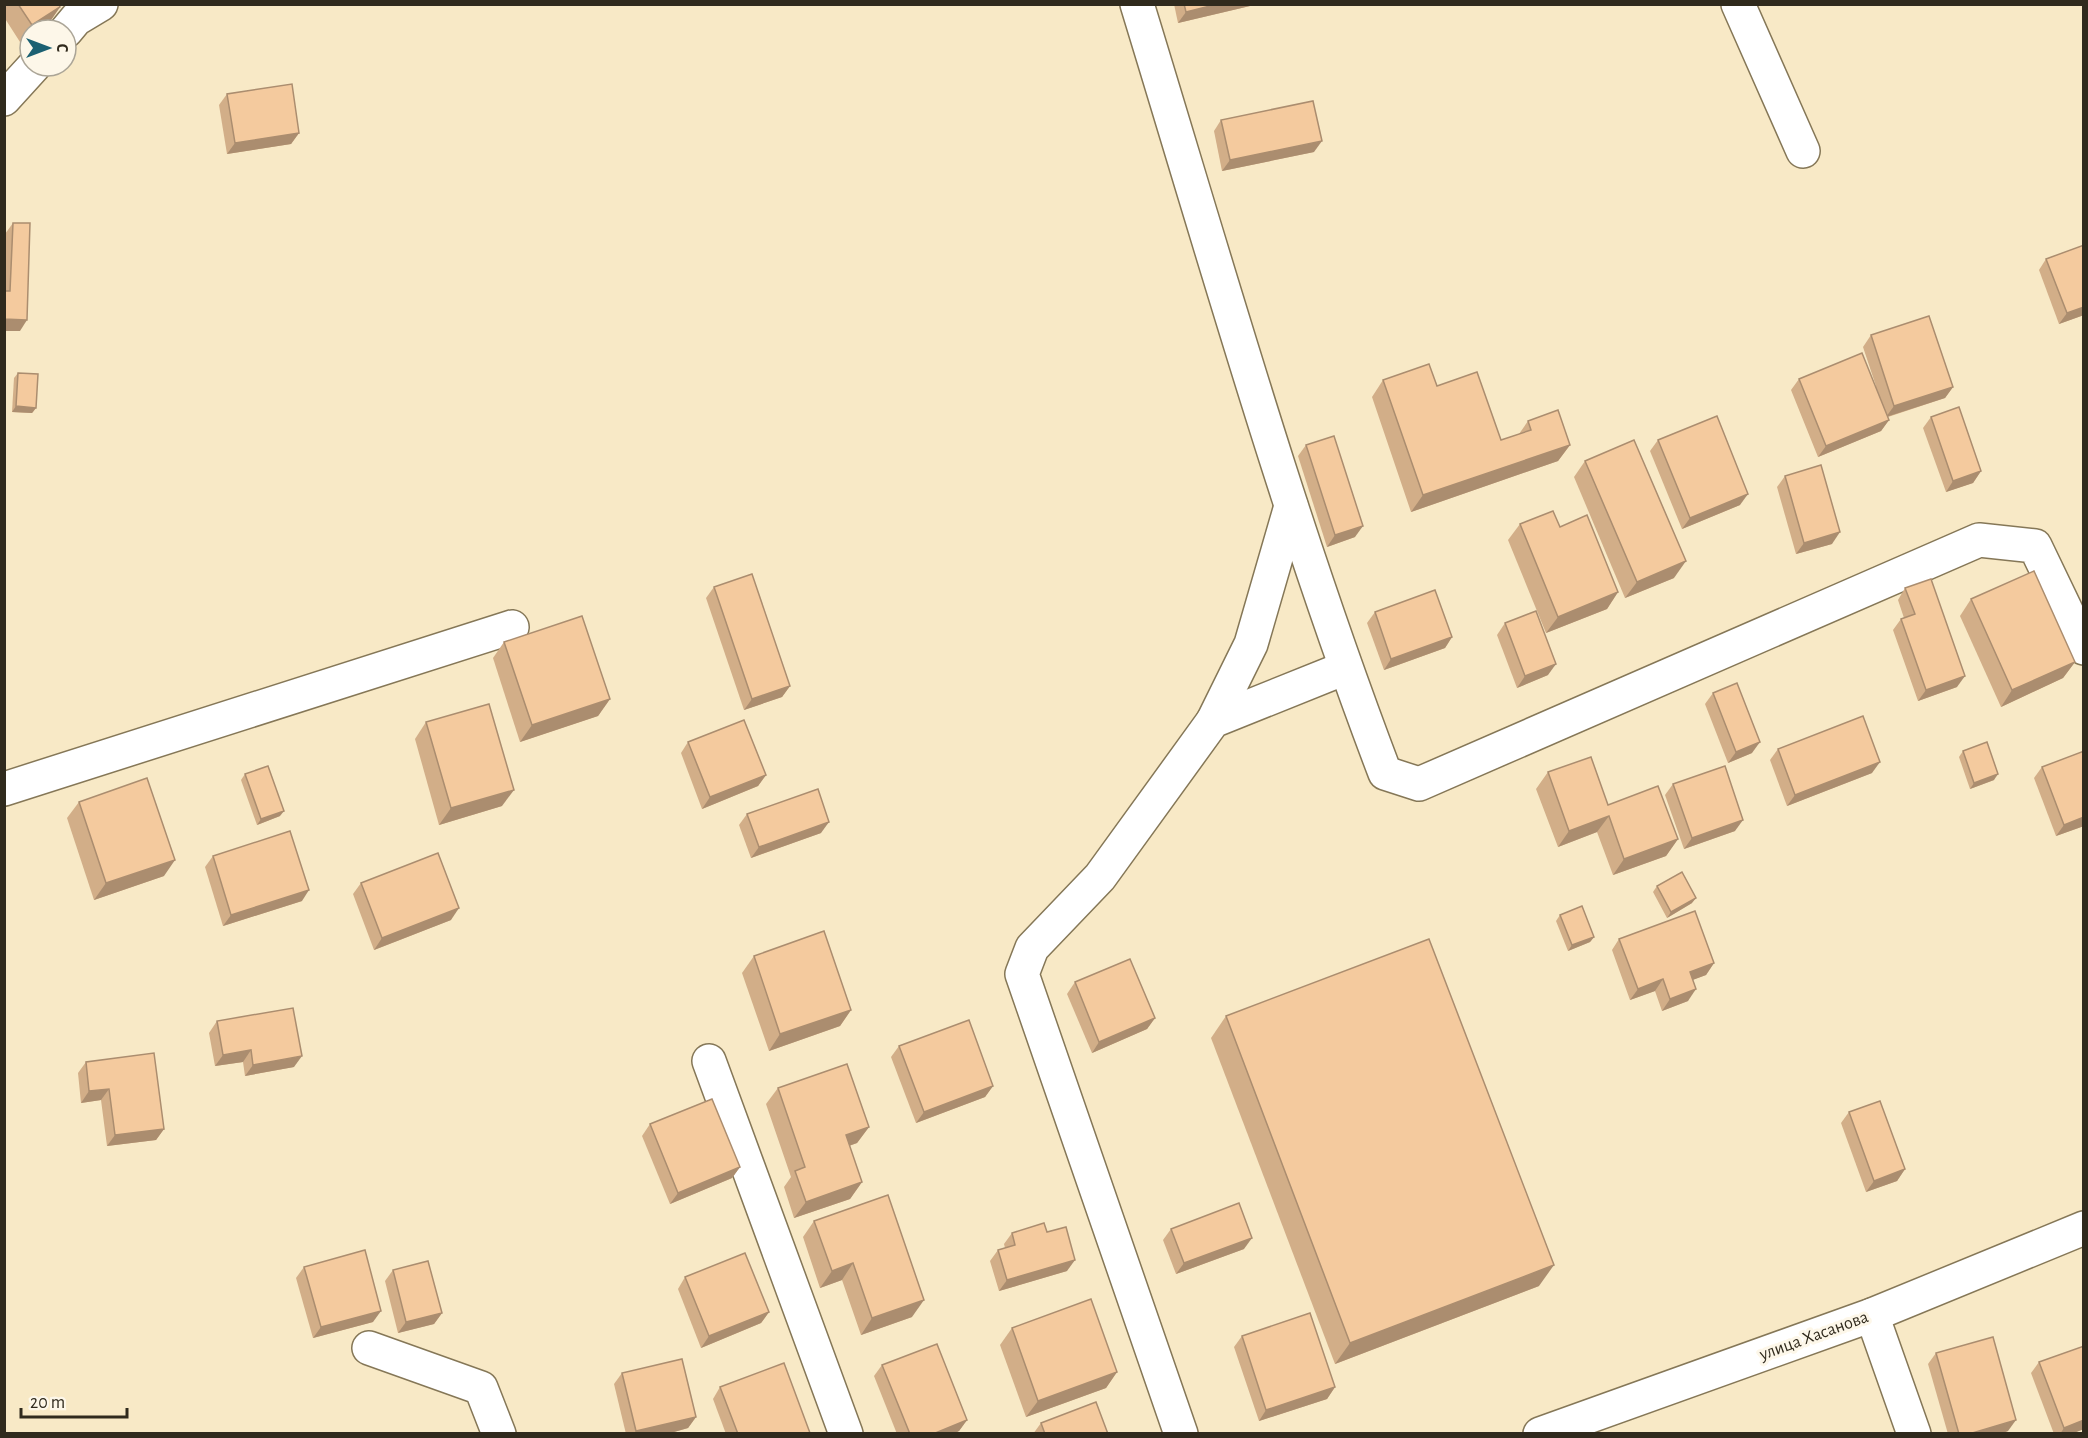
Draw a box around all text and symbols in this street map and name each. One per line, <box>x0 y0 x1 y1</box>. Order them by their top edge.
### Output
north arrow <box>18 18 78 78</box>
text: С <box>54 44 70 53</box>
street label: улица Хасанова <box>1756 1308 1871 1364</box>
scale bar <box>21 1381 128 1419</box>
text: 20 m <box>30 1394 65 1412</box>

